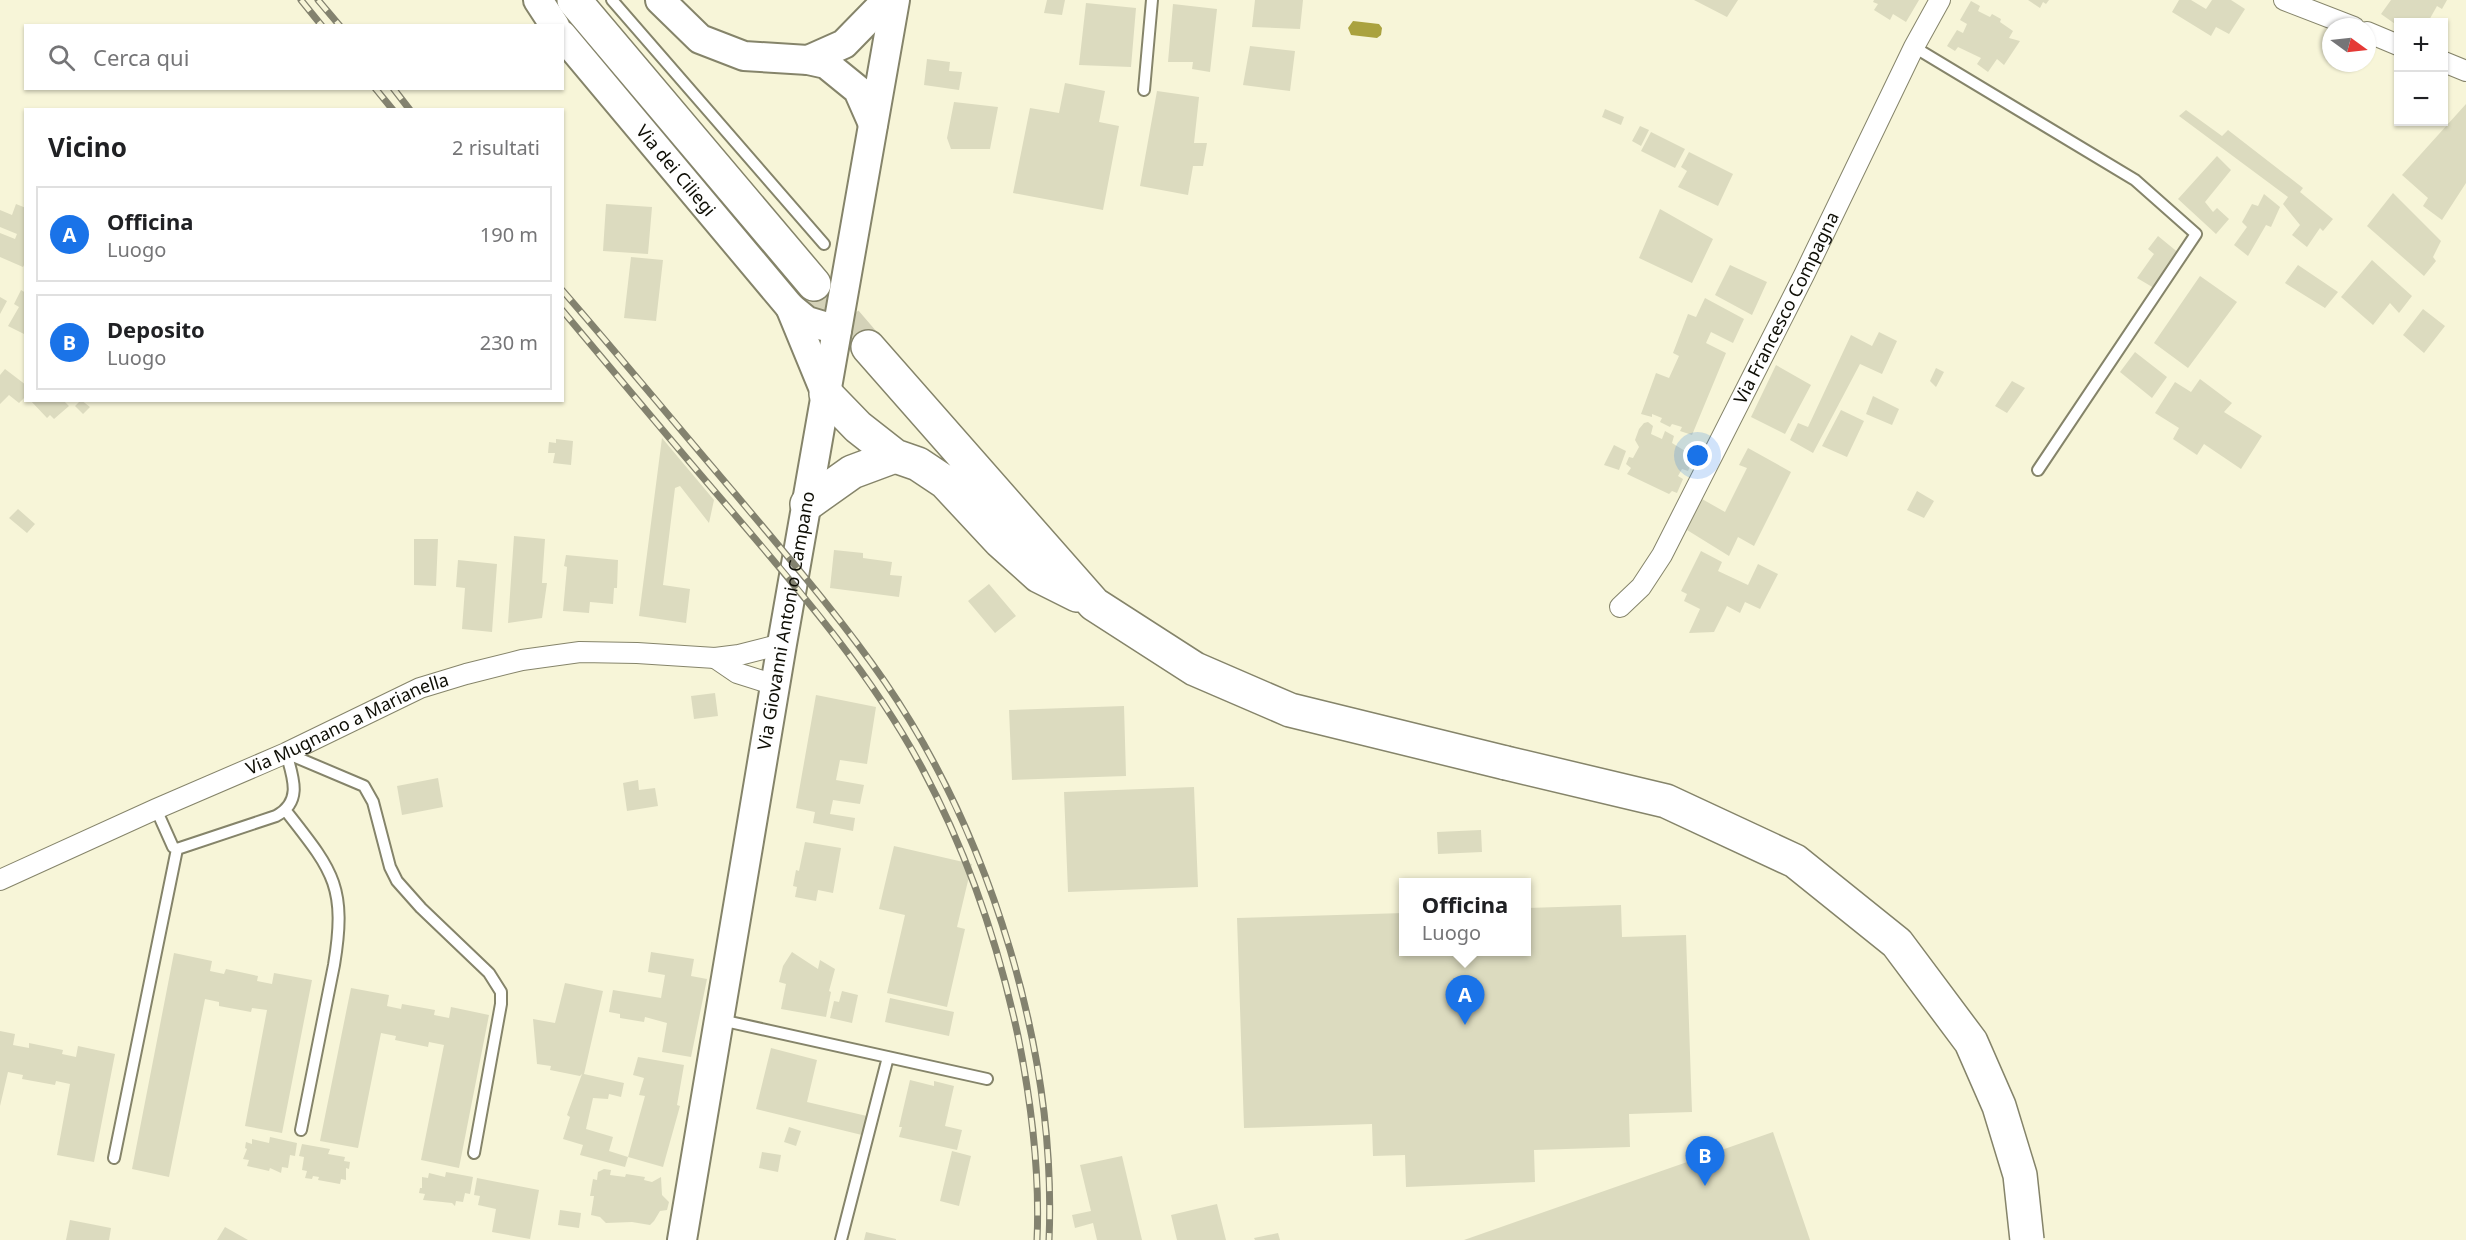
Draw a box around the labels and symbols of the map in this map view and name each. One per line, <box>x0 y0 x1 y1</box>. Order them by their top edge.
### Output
north arrow <box>2322 18 2376 72</box>
street label: Via dei Ciliegi <box>631 119 722 221</box>
street label: Via Francesco Compagna <box>1728 207 1844 408</box>
your location <box>1683 441 1712 470</box>
street label: Via Giovanni Antonio Campano <box>751 489 820 752</box>
street label: Via Mugnano a Marianella <box>242 667 451 780</box>
pin: A <box>1446 976 1484 1025</box>
pin: B <box>1686 1136 1724 1186</box>

